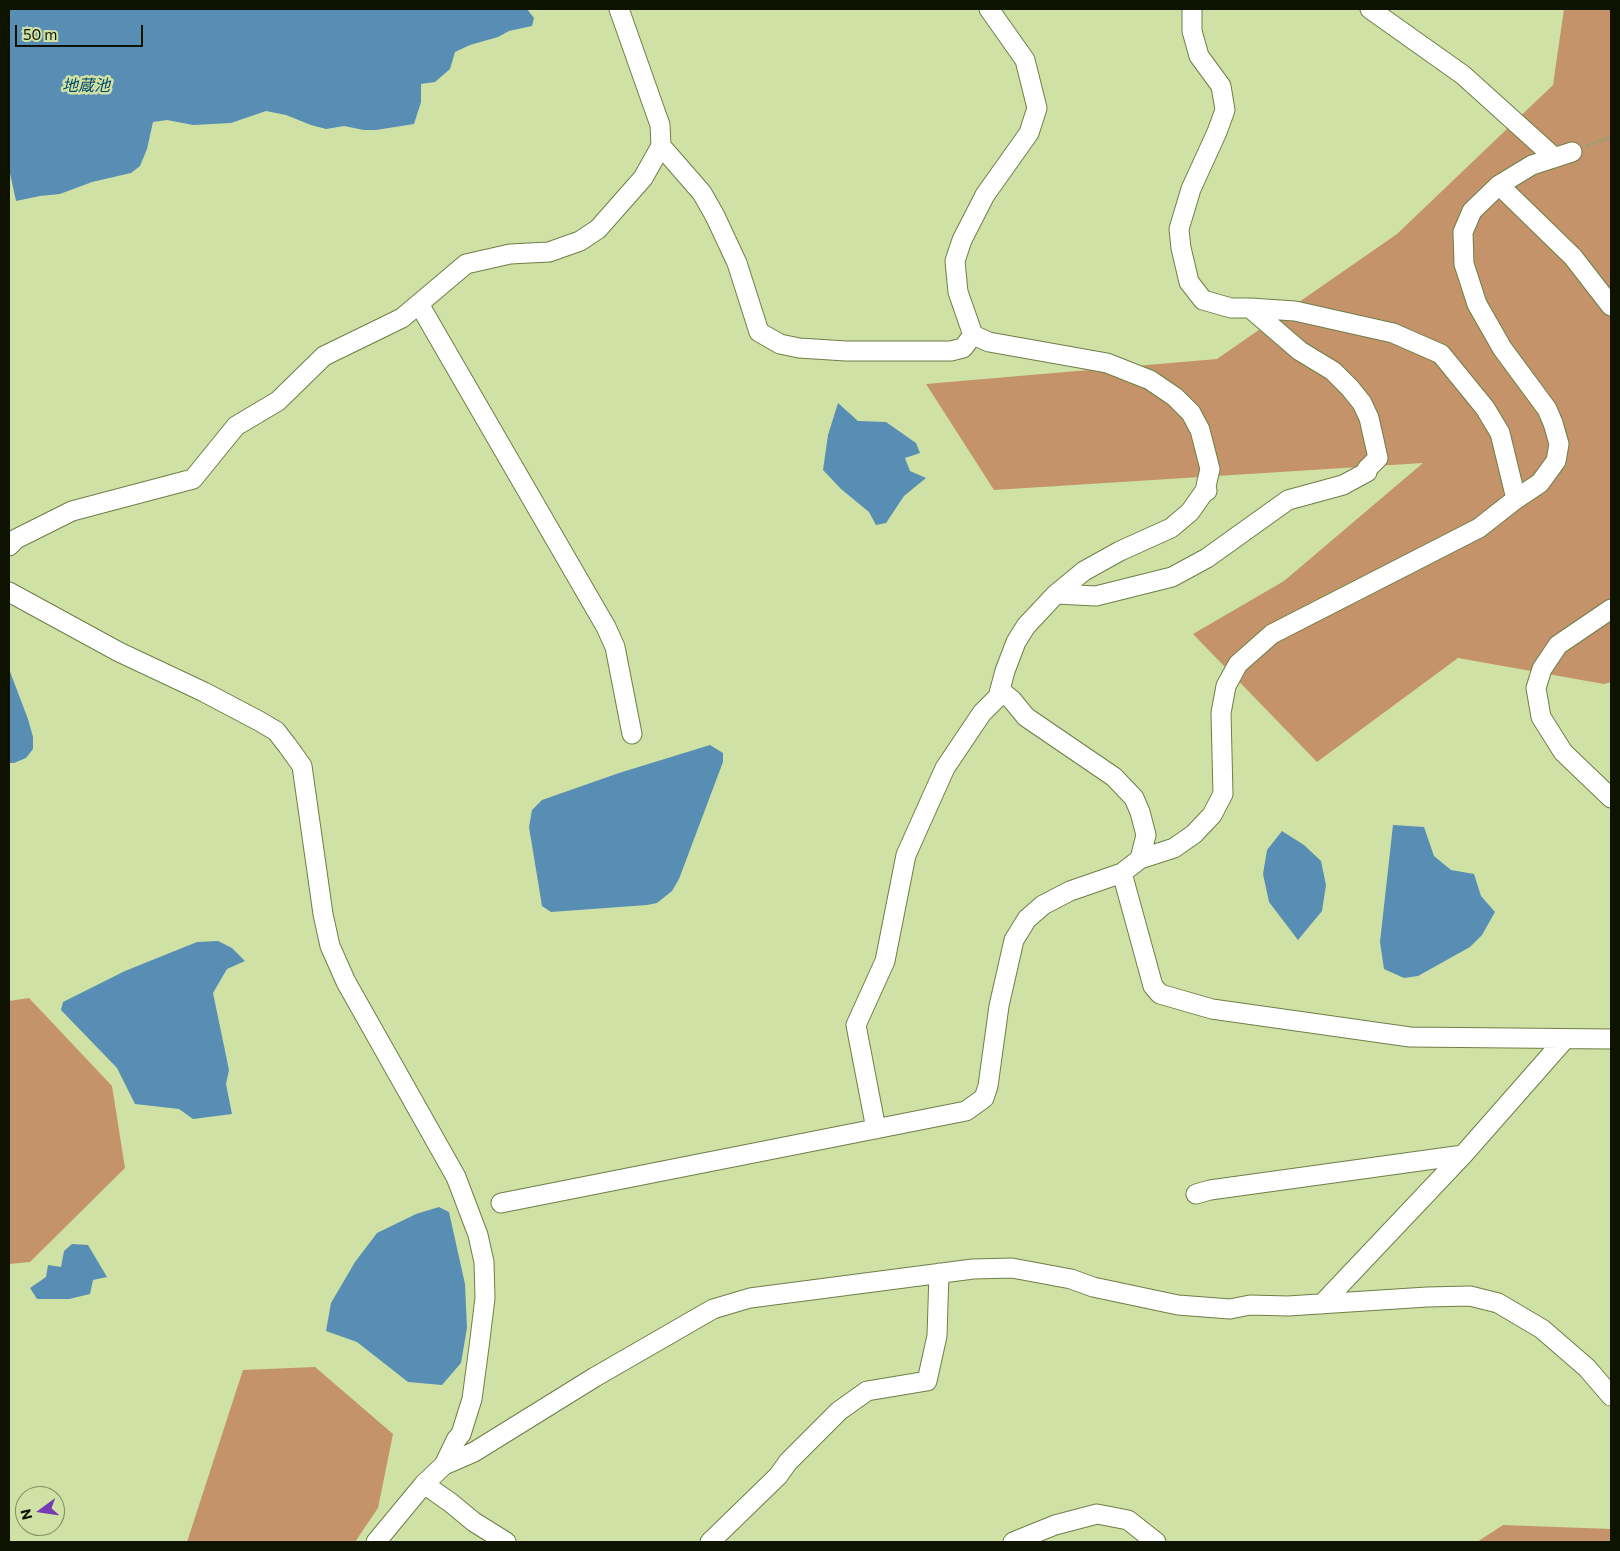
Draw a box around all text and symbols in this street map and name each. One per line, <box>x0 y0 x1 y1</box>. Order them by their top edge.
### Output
scale bar <box>18 15 145 47</box>
text: 50 m <box>23 25 57 43</box>
water label: 地蔵池 <box>62 76 110 96</box>
north arrow <box>15 1486 65 1536</box>
text: N <box>16 1507 35 1522</box>

